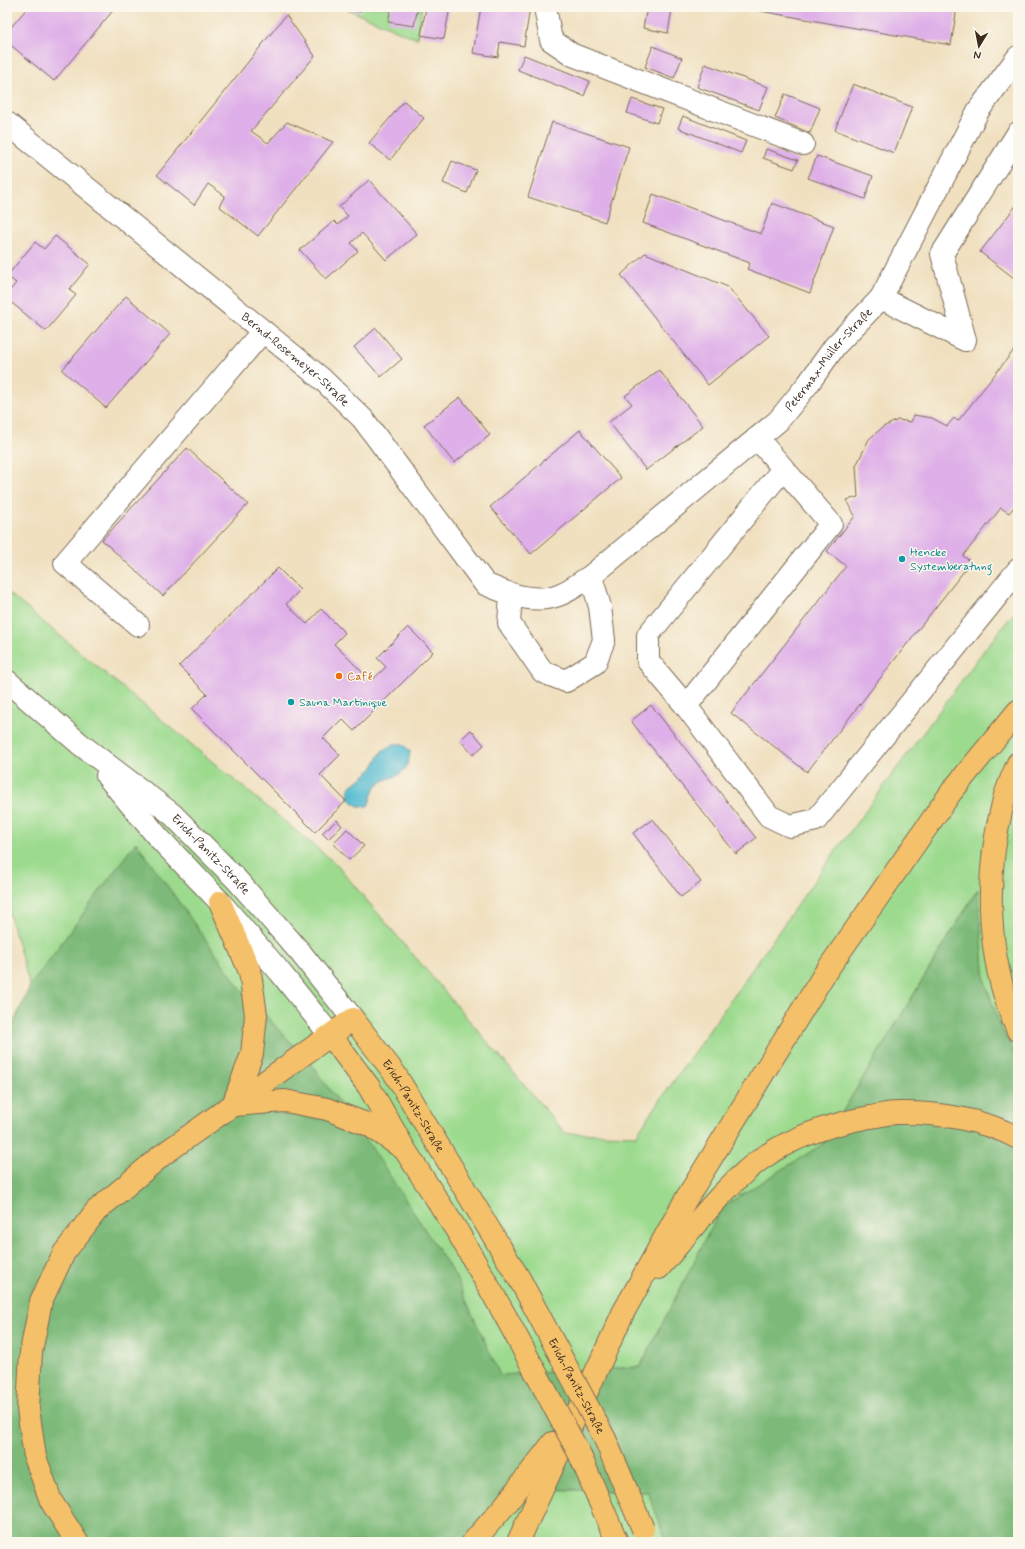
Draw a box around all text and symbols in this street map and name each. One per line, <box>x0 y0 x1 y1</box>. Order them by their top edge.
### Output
north arrow <box>959 26 999 66</box>
text: N <box>973 47 982 62</box>
street label: Petermax-Müller-Straße <box>782 305 876 415</box>
street label: Bernd-Rosemeyer-Straße <box>237 309 353 411</box>
place label: Hencke Systemberatung <box>910 545 993 576</box>
marker: Hencke Systemberatung <box>897 554 907 564</box>
place label: Café <box>347 669 373 685</box>
marker: Café <box>334 671 344 681</box>
place label: Sauna Martinique <box>299 695 387 711</box>
marker: Sauna Martinique <box>286 697 296 707</box>
street label: Erich-Panitz-Straße <box>167 811 253 899</box>
street label: Erich-Panitz-Straße <box>378 1057 448 1156</box>
street label: Erich-Panitz-Straße <box>544 1336 608 1437</box>

